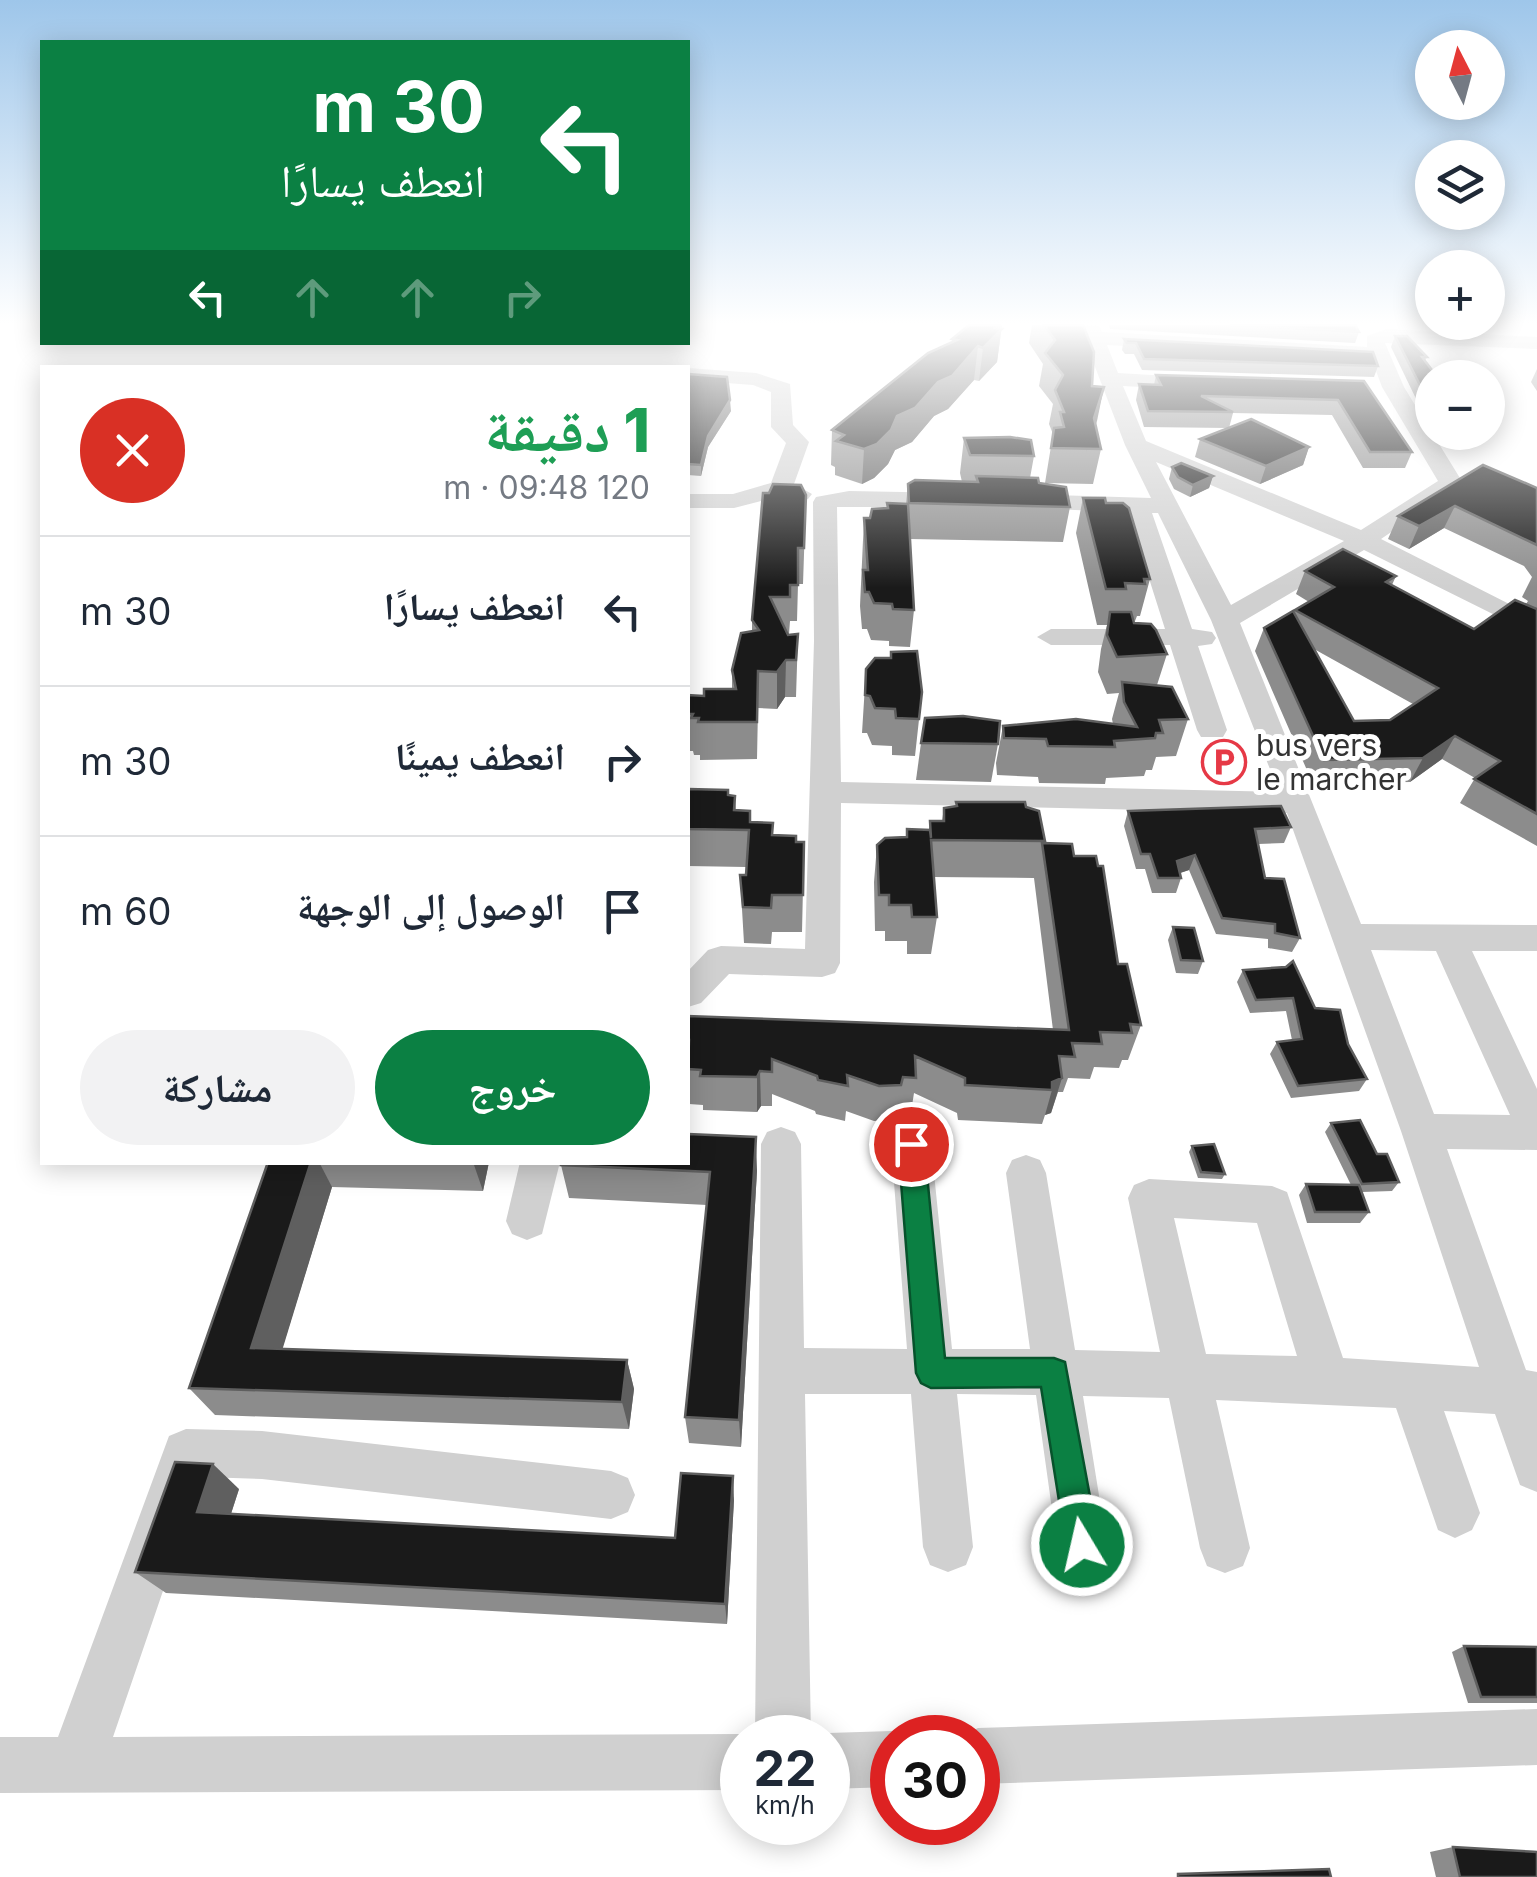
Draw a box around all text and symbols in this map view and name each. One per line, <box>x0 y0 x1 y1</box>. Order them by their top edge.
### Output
north arrow <box>1415 30 1505 120</box>
map controls <box>1415 30 1505 450</box>
text: 30 m <box>312 64 485 149</box>
icon: left <box>520 80 650 210</box>
button: layers <box>1415 140 1505 230</box>
text: انعطف يسارًا <box>281 153 485 208</box>
button: + <box>1415 250 1505 340</box>
icon: left <box>180 270 235 325</box>
icon: ahead <box>285 270 340 325</box>
icon: ahead <box>390 270 445 325</box>
icon: right <box>495 270 550 325</box>
button: − <box>1415 360 1505 450</box>
text: 1 دقيقة <box>484 394 650 466</box>
button: close <box>80 398 185 503</box>
text: 120 m · 09:48 <box>443 468 650 507</box>
text: انعطف يسارًا <box>384 583 565 629</box>
icon: left <box>595 584 650 639</box>
text: 30 m <box>80 588 171 634</box>
place label: bus vers le marcher <box>1256 727 1407 797</box>
text: انعطف يمينًا <box>395 733 565 779</box>
icon: right <box>595 734 650 789</box>
text: 30 m <box>80 738 171 784</box>
parking icon: bus vers le marcher <box>1201 739 1247 785</box>
text: الوصول إلى الوجهة <box>297 883 565 929</box>
icon: arrive <box>595 884 650 939</box>
text: 60 m <box>80 888 172 934</box>
button: مشاركة <box>80 1030 355 1145</box>
button: خروج <box>375 1030 650 1145</box>
pin <box>869 1102 954 1187</box>
icon: arrive <box>884 1117 939 1172</box>
position arrow <box>1030 1493 1134 1597</box>
speed limit sign: 30 <box>870 1715 1000 1845</box>
text: 22 <box>754 1738 817 1798</box>
text: km/h <box>755 1790 815 1820</box>

